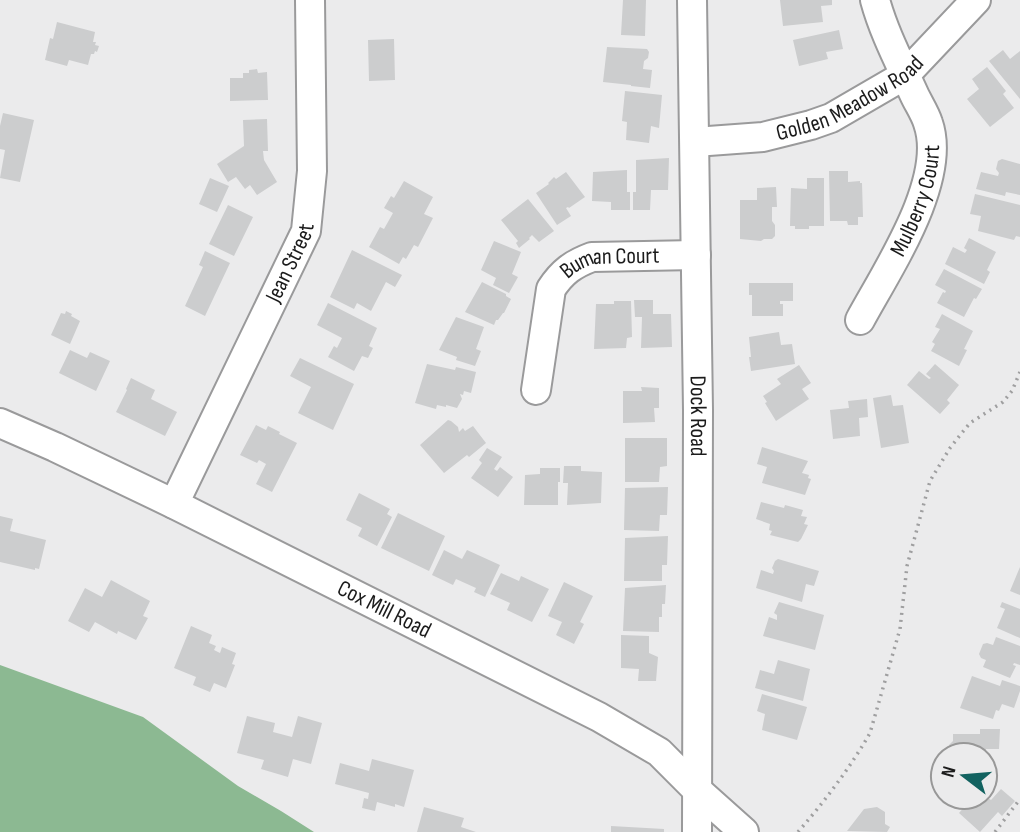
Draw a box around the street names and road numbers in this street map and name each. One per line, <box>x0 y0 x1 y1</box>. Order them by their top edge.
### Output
street label: Golden Meadow Road <box>773 50 930 147</box>
street label: Mulberry Court <box>884 145 946 261</box>
street label: Jean Street <box>259 222 321 308</box>
street label: Buman Court <box>554 242 660 285</box>
street label: Dock Road <box>683 375 712 456</box>
street label: Cox Mill Road <box>333 574 436 644</box>

